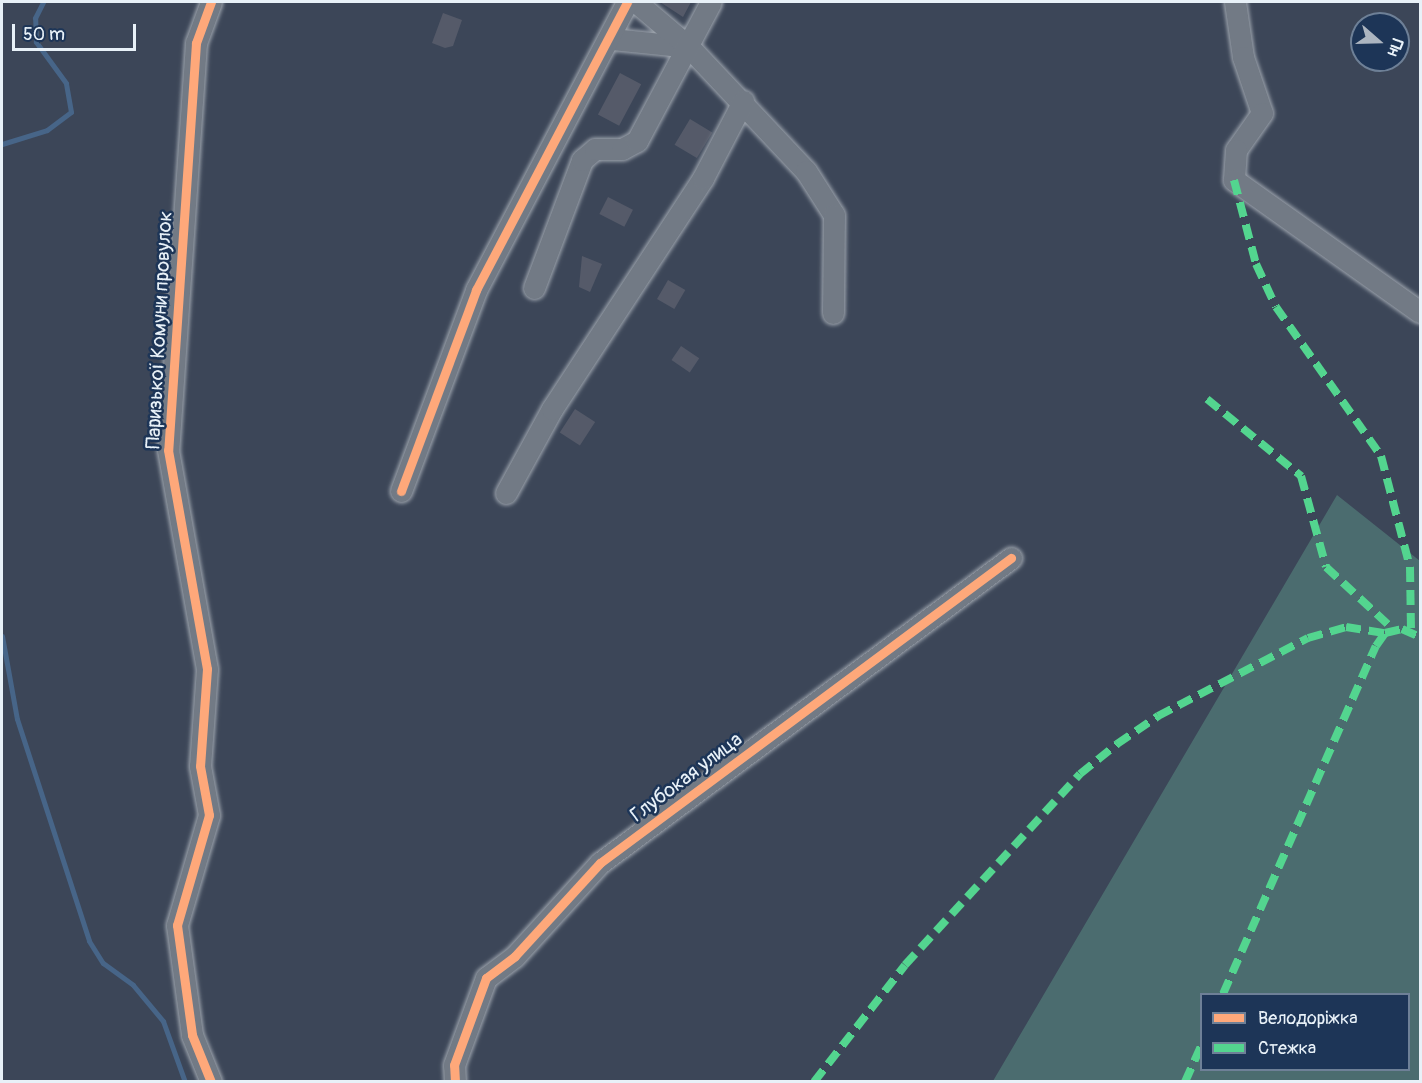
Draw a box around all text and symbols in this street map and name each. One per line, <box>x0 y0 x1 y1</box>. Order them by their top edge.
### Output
scale bar <box>15 12 140 50</box>
north arrow <box>1350 12 1410 72</box>
text: 50 m <box>23 23 65 46</box>
text: Пн <box>1383 36 1407 59</box>
street label: Паризької Комуни провулок <box>141 210 177 450</box>
street label: Глубокая улица <box>625 727 747 827</box>
legend <box>1200 993 1410 1071</box>
text: Велодоріжка <box>1258 1007 1358 1030</box>
text: Стежка <box>1258 1037 1316 1060</box>

